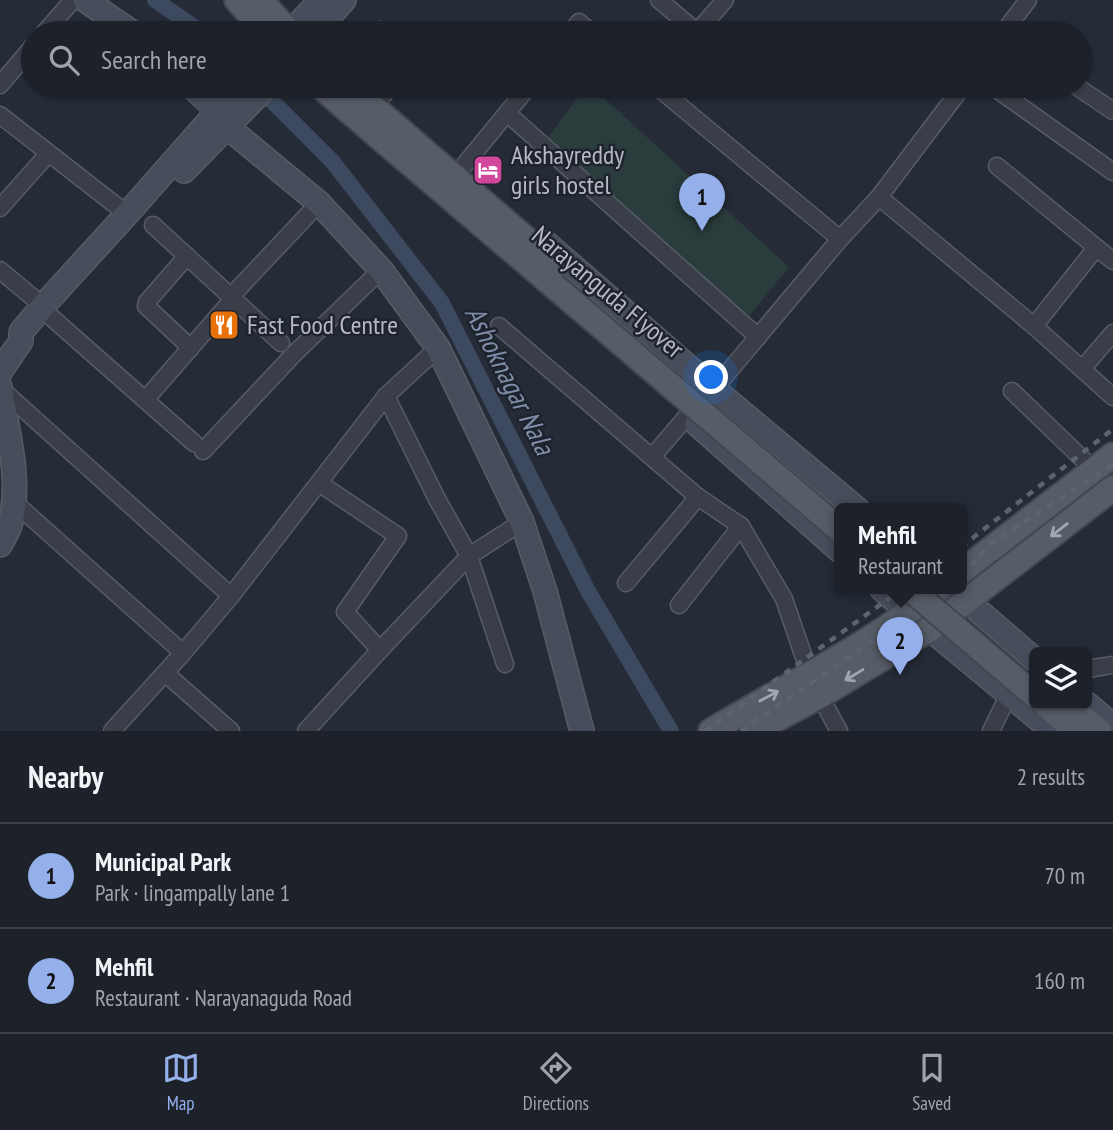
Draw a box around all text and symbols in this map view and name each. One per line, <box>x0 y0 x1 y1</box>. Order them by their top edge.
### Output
search box <box>21 21 1092 98</box>
icon: search <box>45 41 83 79</box>
text: Search here <box>101 43 207 76</box>
place label: Akshayreddy girls hostel <box>511 138 624 201</box>
hotel icon: Akshayreddy girls hostel <box>471 153 505 187</box>
pin: 1 <box>679 173 725 231</box>
street label: Narayanguda Flyover <box>525 218 691 365</box>
water label: Ashoknagar Nala <box>457 299 565 462</box>
restaurant icon: Fast Food Centre <box>207 308 241 342</box>
place label: Fast Food Centre <box>247 308 398 341</box>
your location <box>694 360 728 394</box>
popup <box>834 503 967 594</box>
text: Mehfil <box>858 518 916 551</box>
one-way arrow <box>1051 522 1069 537</box>
text: Restaurant <box>858 551 943 580</box>
pin: 2 <box>877 617 923 675</box>
map controls <box>1029 647 1092 710</box>
button: layers <box>1029 647 1092 710</box>
one-way arrow <box>844 669 864 683</box>
one-way arrow <box>759 689 779 703</box>
text: Nearby <box>28 757 103 796</box>
text: 2 results <box>1017 762 1085 791</box>
text: Municipal Park <box>95 845 231 878</box>
text: 1 <box>46 861 57 890</box>
text: 70 m <box>1044 861 1085 890</box>
text: Park · lingampally lane 1 <box>95 878 290 907</box>
text: Mehfil <box>95 950 153 983</box>
text: 2 <box>46 966 57 995</box>
text: 160 m <box>1034 966 1085 995</box>
text: Restaurant · Narayanaguda Road <box>95 983 352 1012</box>
tab: Map <box>162 1049 200 1115</box>
tab: Directions <box>523 1049 589 1115</box>
tab: Saved <box>912 1049 951 1115</box>

